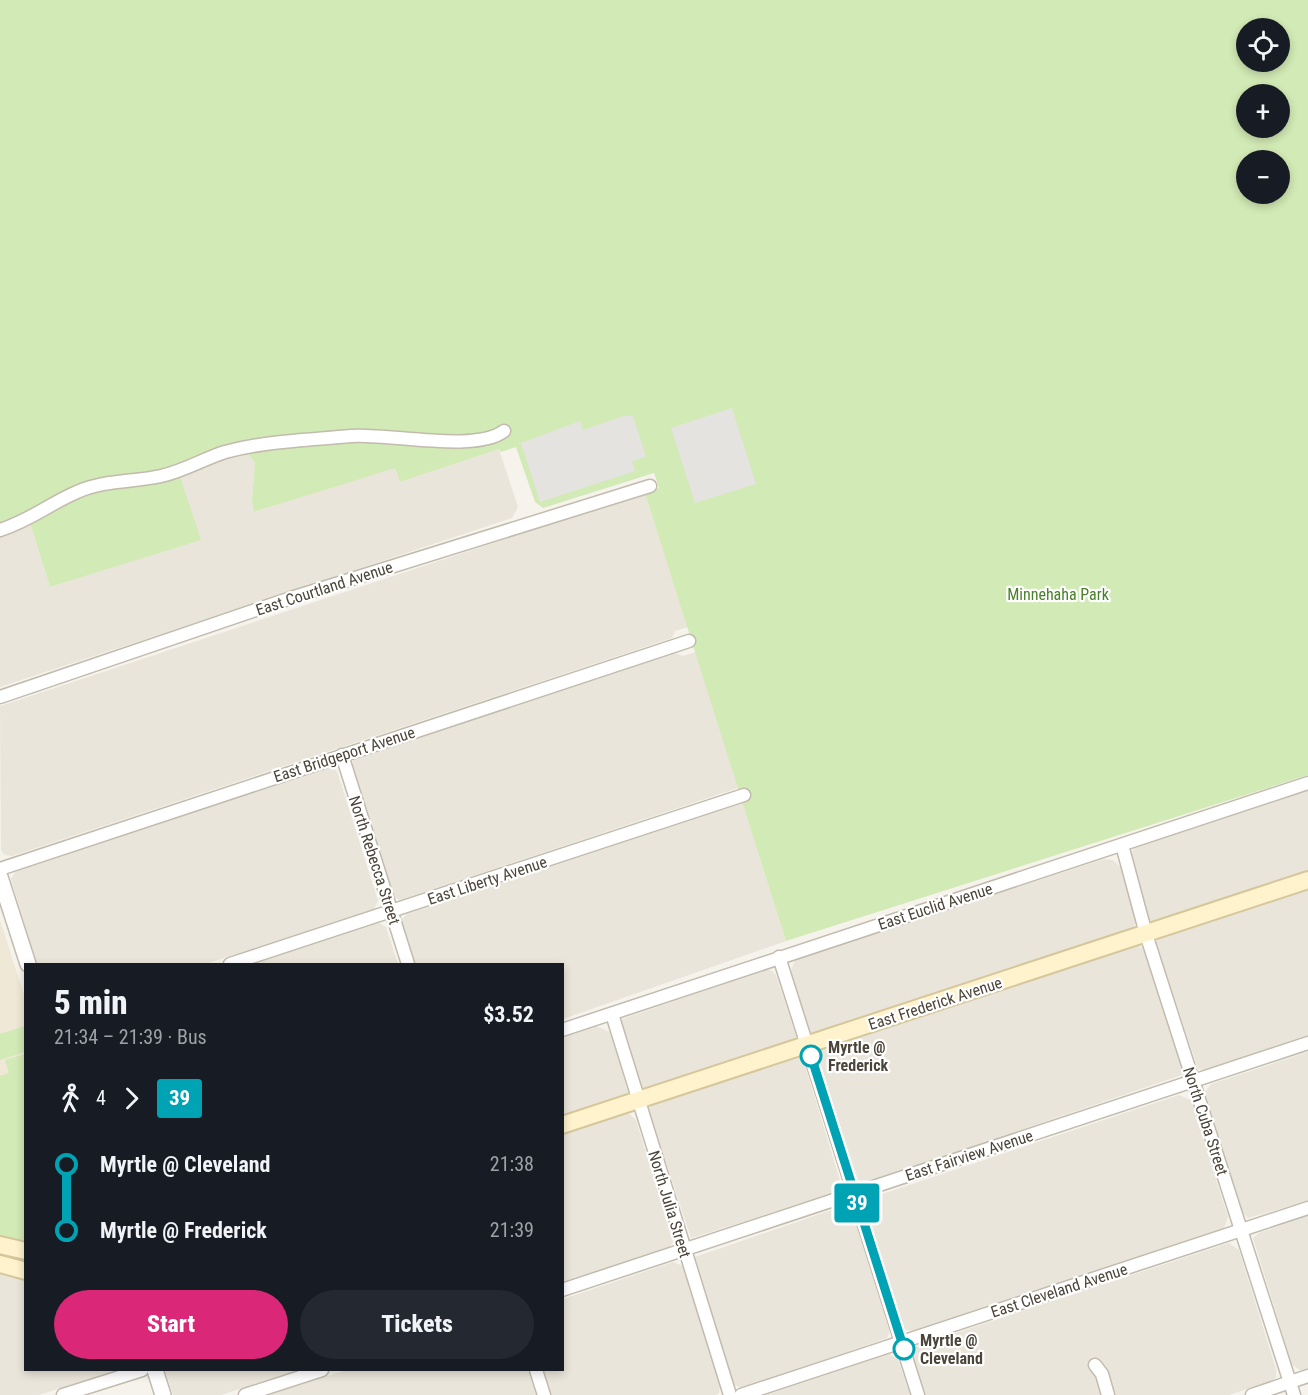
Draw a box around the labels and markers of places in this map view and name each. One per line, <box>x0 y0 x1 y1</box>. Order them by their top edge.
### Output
place label: Myrtle @ Frederick <box>828 1038 888 1075</box>
marker: Myrtle @ Frederick <box>800 1045 822 1067</box>
place label: Myrtle @ Cleveland <box>920 1331 983 1368</box>
marker: Myrtle @ Cleveland <box>893 1338 915 1360</box>

